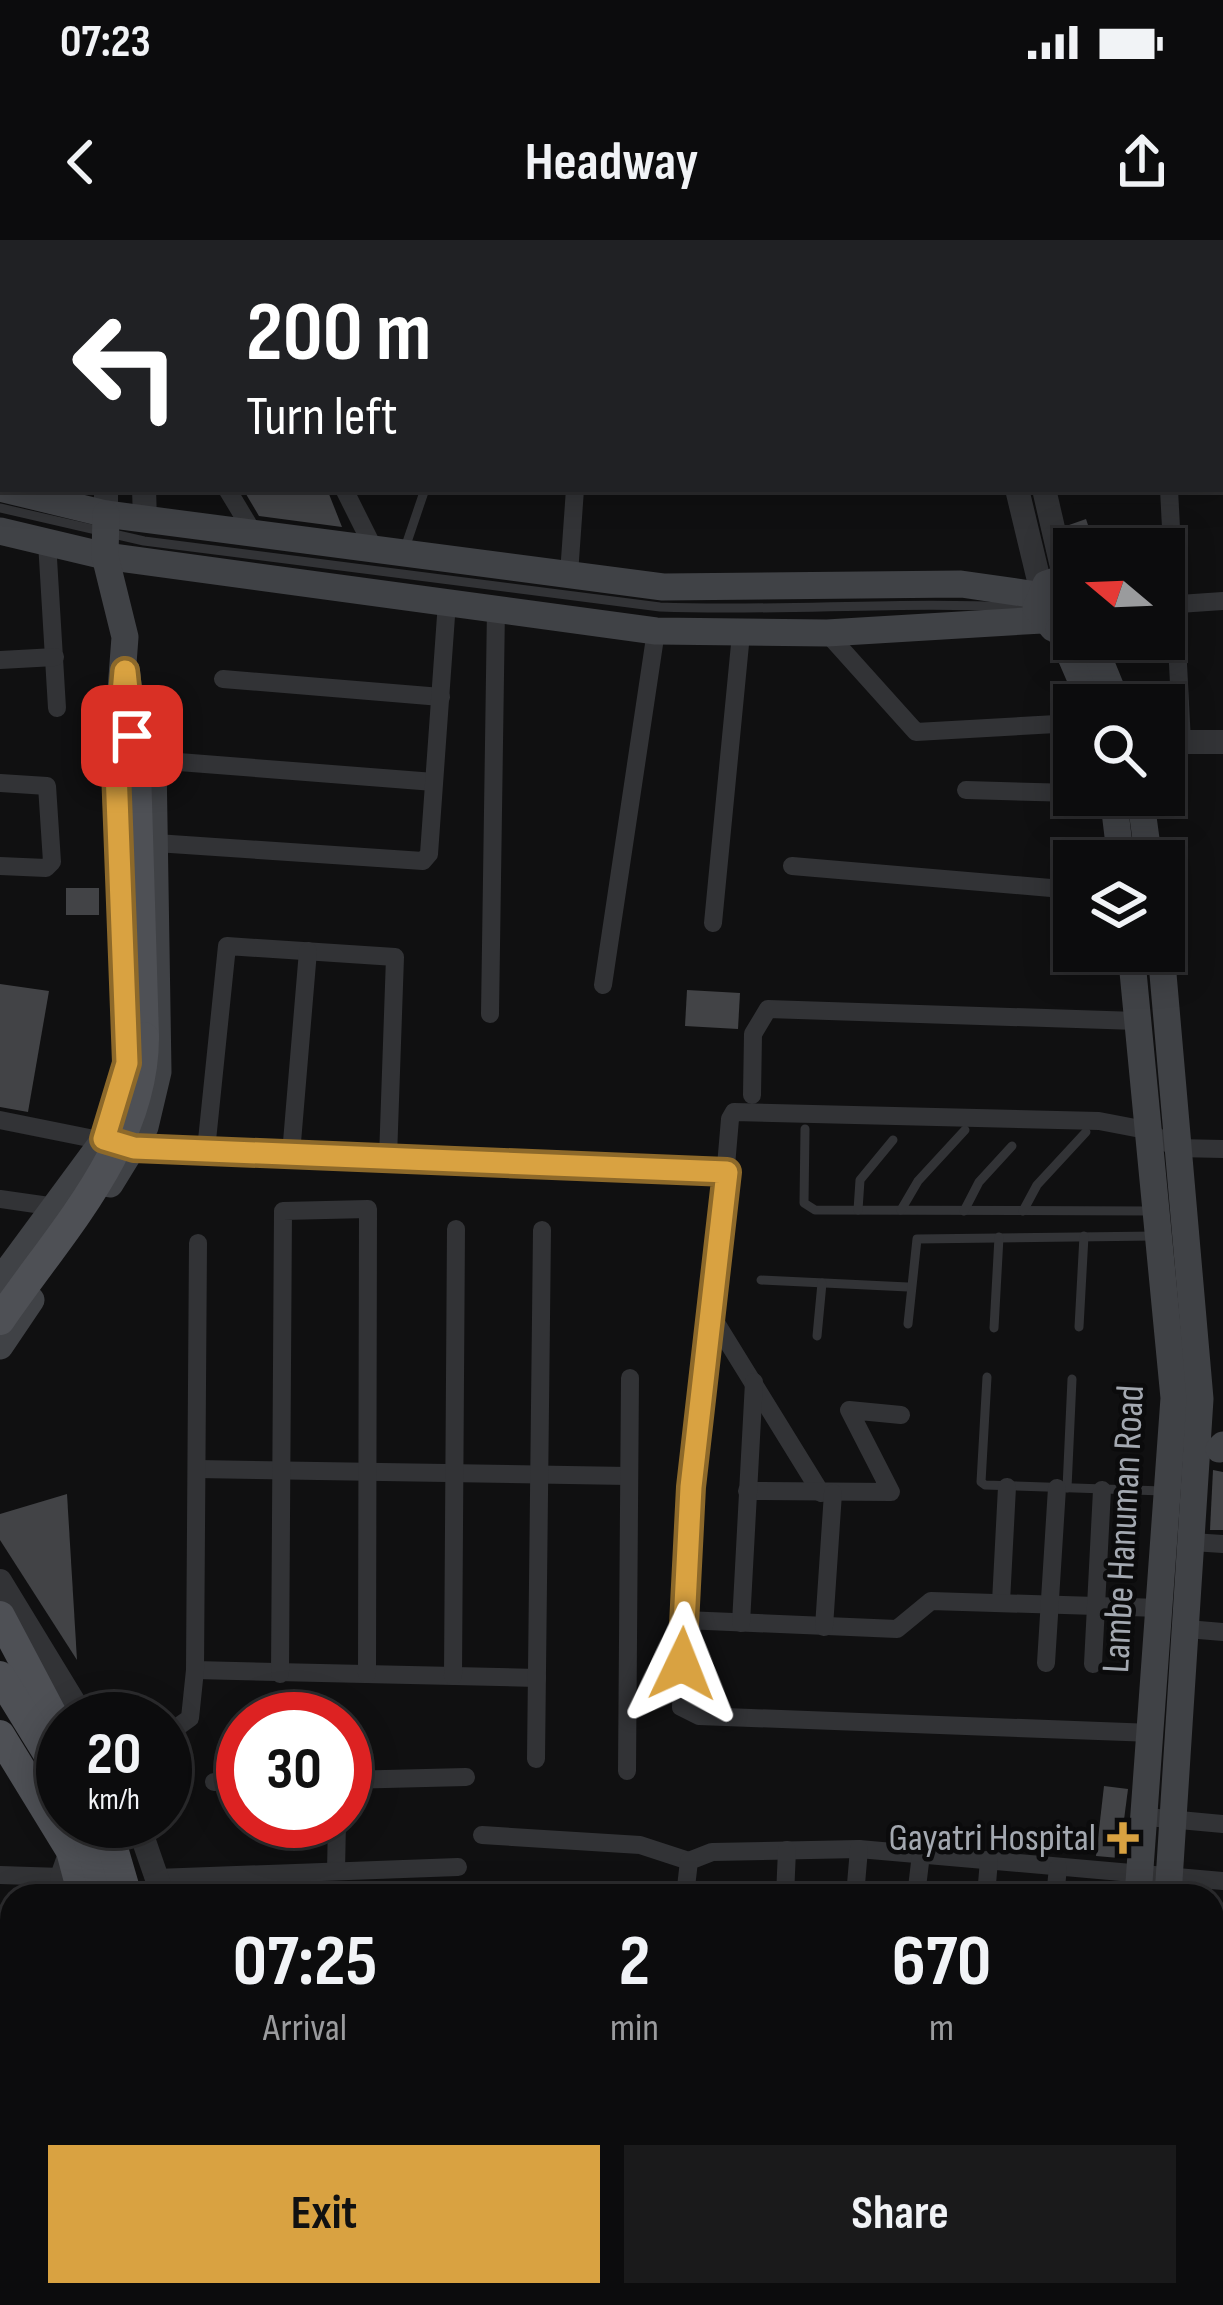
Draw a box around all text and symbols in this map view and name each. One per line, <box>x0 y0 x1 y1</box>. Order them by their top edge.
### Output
text: 07:23 <box>60 15 151 70</box>
icon: back <box>48 129 114 195</box>
icon: share <box>1109 129 1175 195</box>
text: Headway <box>525 130 698 195</box>
text: 200 m <box>246 283 432 384</box>
icon: left <box>48 288 204 444</box>
text: Turn left <box>246 385 398 450</box>
north arrow <box>1053 528 1185 660</box>
map controls <box>1053 528 1185 972</box>
button: search <box>1053 684 1185 816</box>
pin <box>81 685 183 787</box>
icon: arrive <box>99 703 165 769</box>
button: layers <box>1053 840 1185 972</box>
street label: Lambe Hanuman Road <box>1093 1384 1155 1674</box>
position arrow <box>619 1601 745 1727</box>
speed limit sign: 30 <box>216 1692 372 1848</box>
text: 20 <box>87 1719 141 1791</box>
text: km/h <box>88 1782 140 1818</box>
place label: Gayatri Hospital <box>889 1815 1096 1862</box>
marker: Gayatri Hospital <box>1107 1822 1139 1854</box>
text: 07:25 <box>233 1919 377 2006</box>
text: 2 <box>619 1919 650 2006</box>
text: 670 <box>892 1919 991 2006</box>
text: Arrival <box>263 2005 347 2052</box>
text: min <box>610 2005 659 2052</box>
text: m <box>929 2005 954 2052</box>
button: Exit <box>48 2145 600 2283</box>
button: Share <box>624 2145 1176 2283</box>

